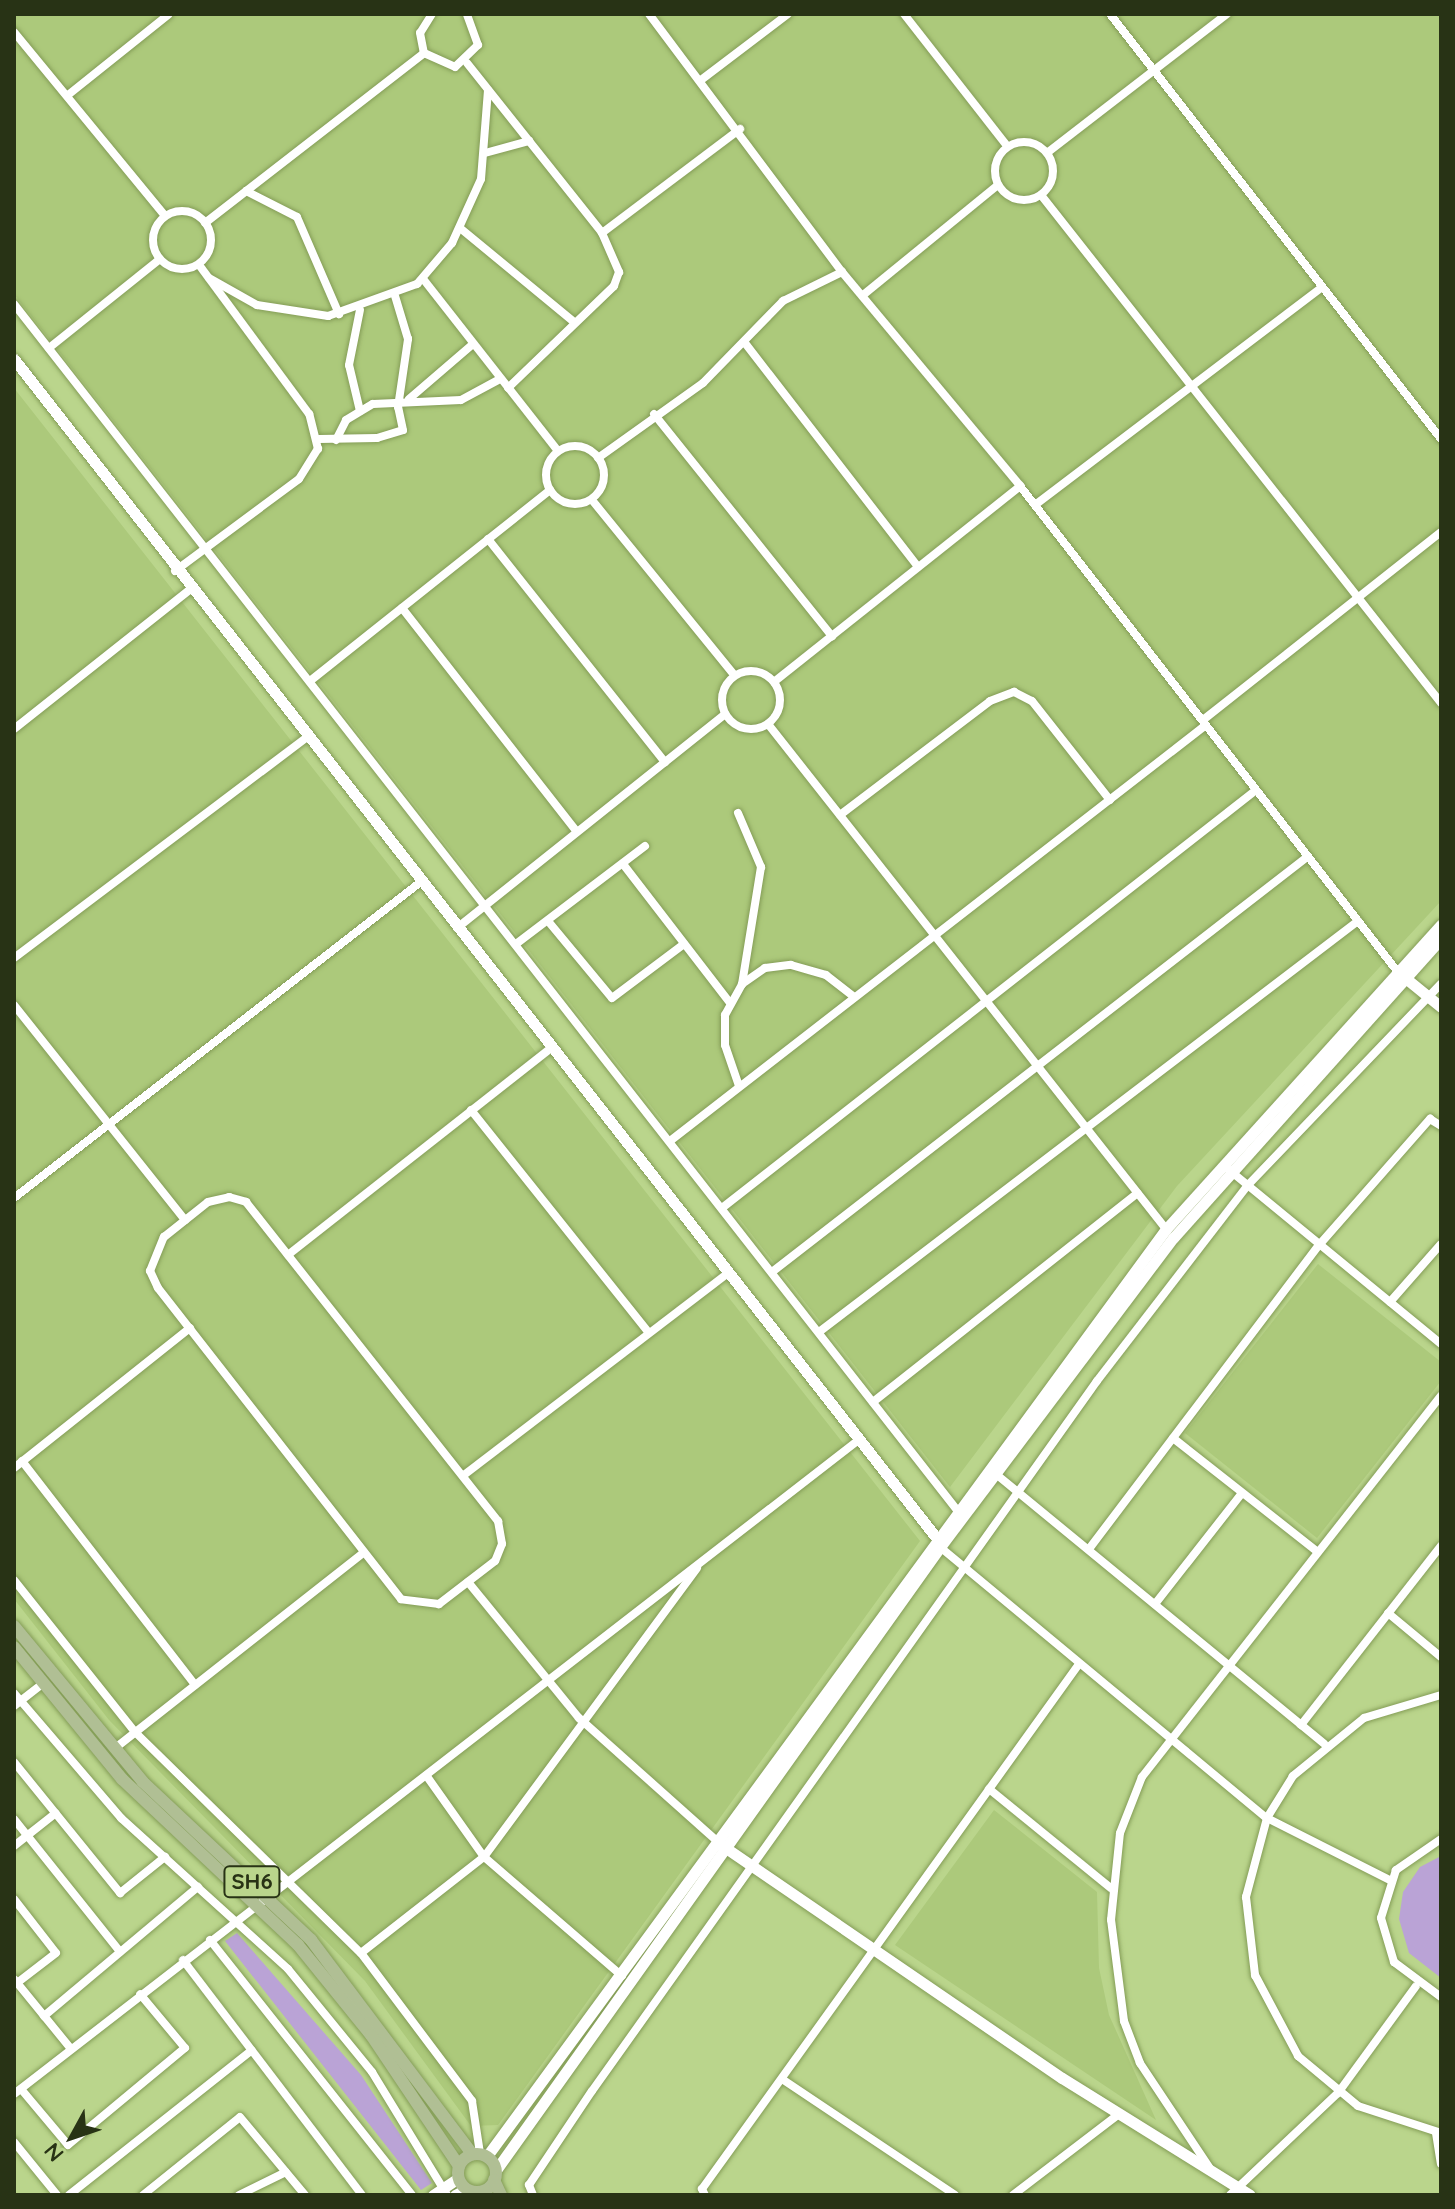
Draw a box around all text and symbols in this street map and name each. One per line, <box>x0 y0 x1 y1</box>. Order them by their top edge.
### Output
road number: SH6 <box>222 1864 282 1900</box>
north arrow <box>32 2097 112 2177</box>
text: N <box>38 2137 70 2168</box>

